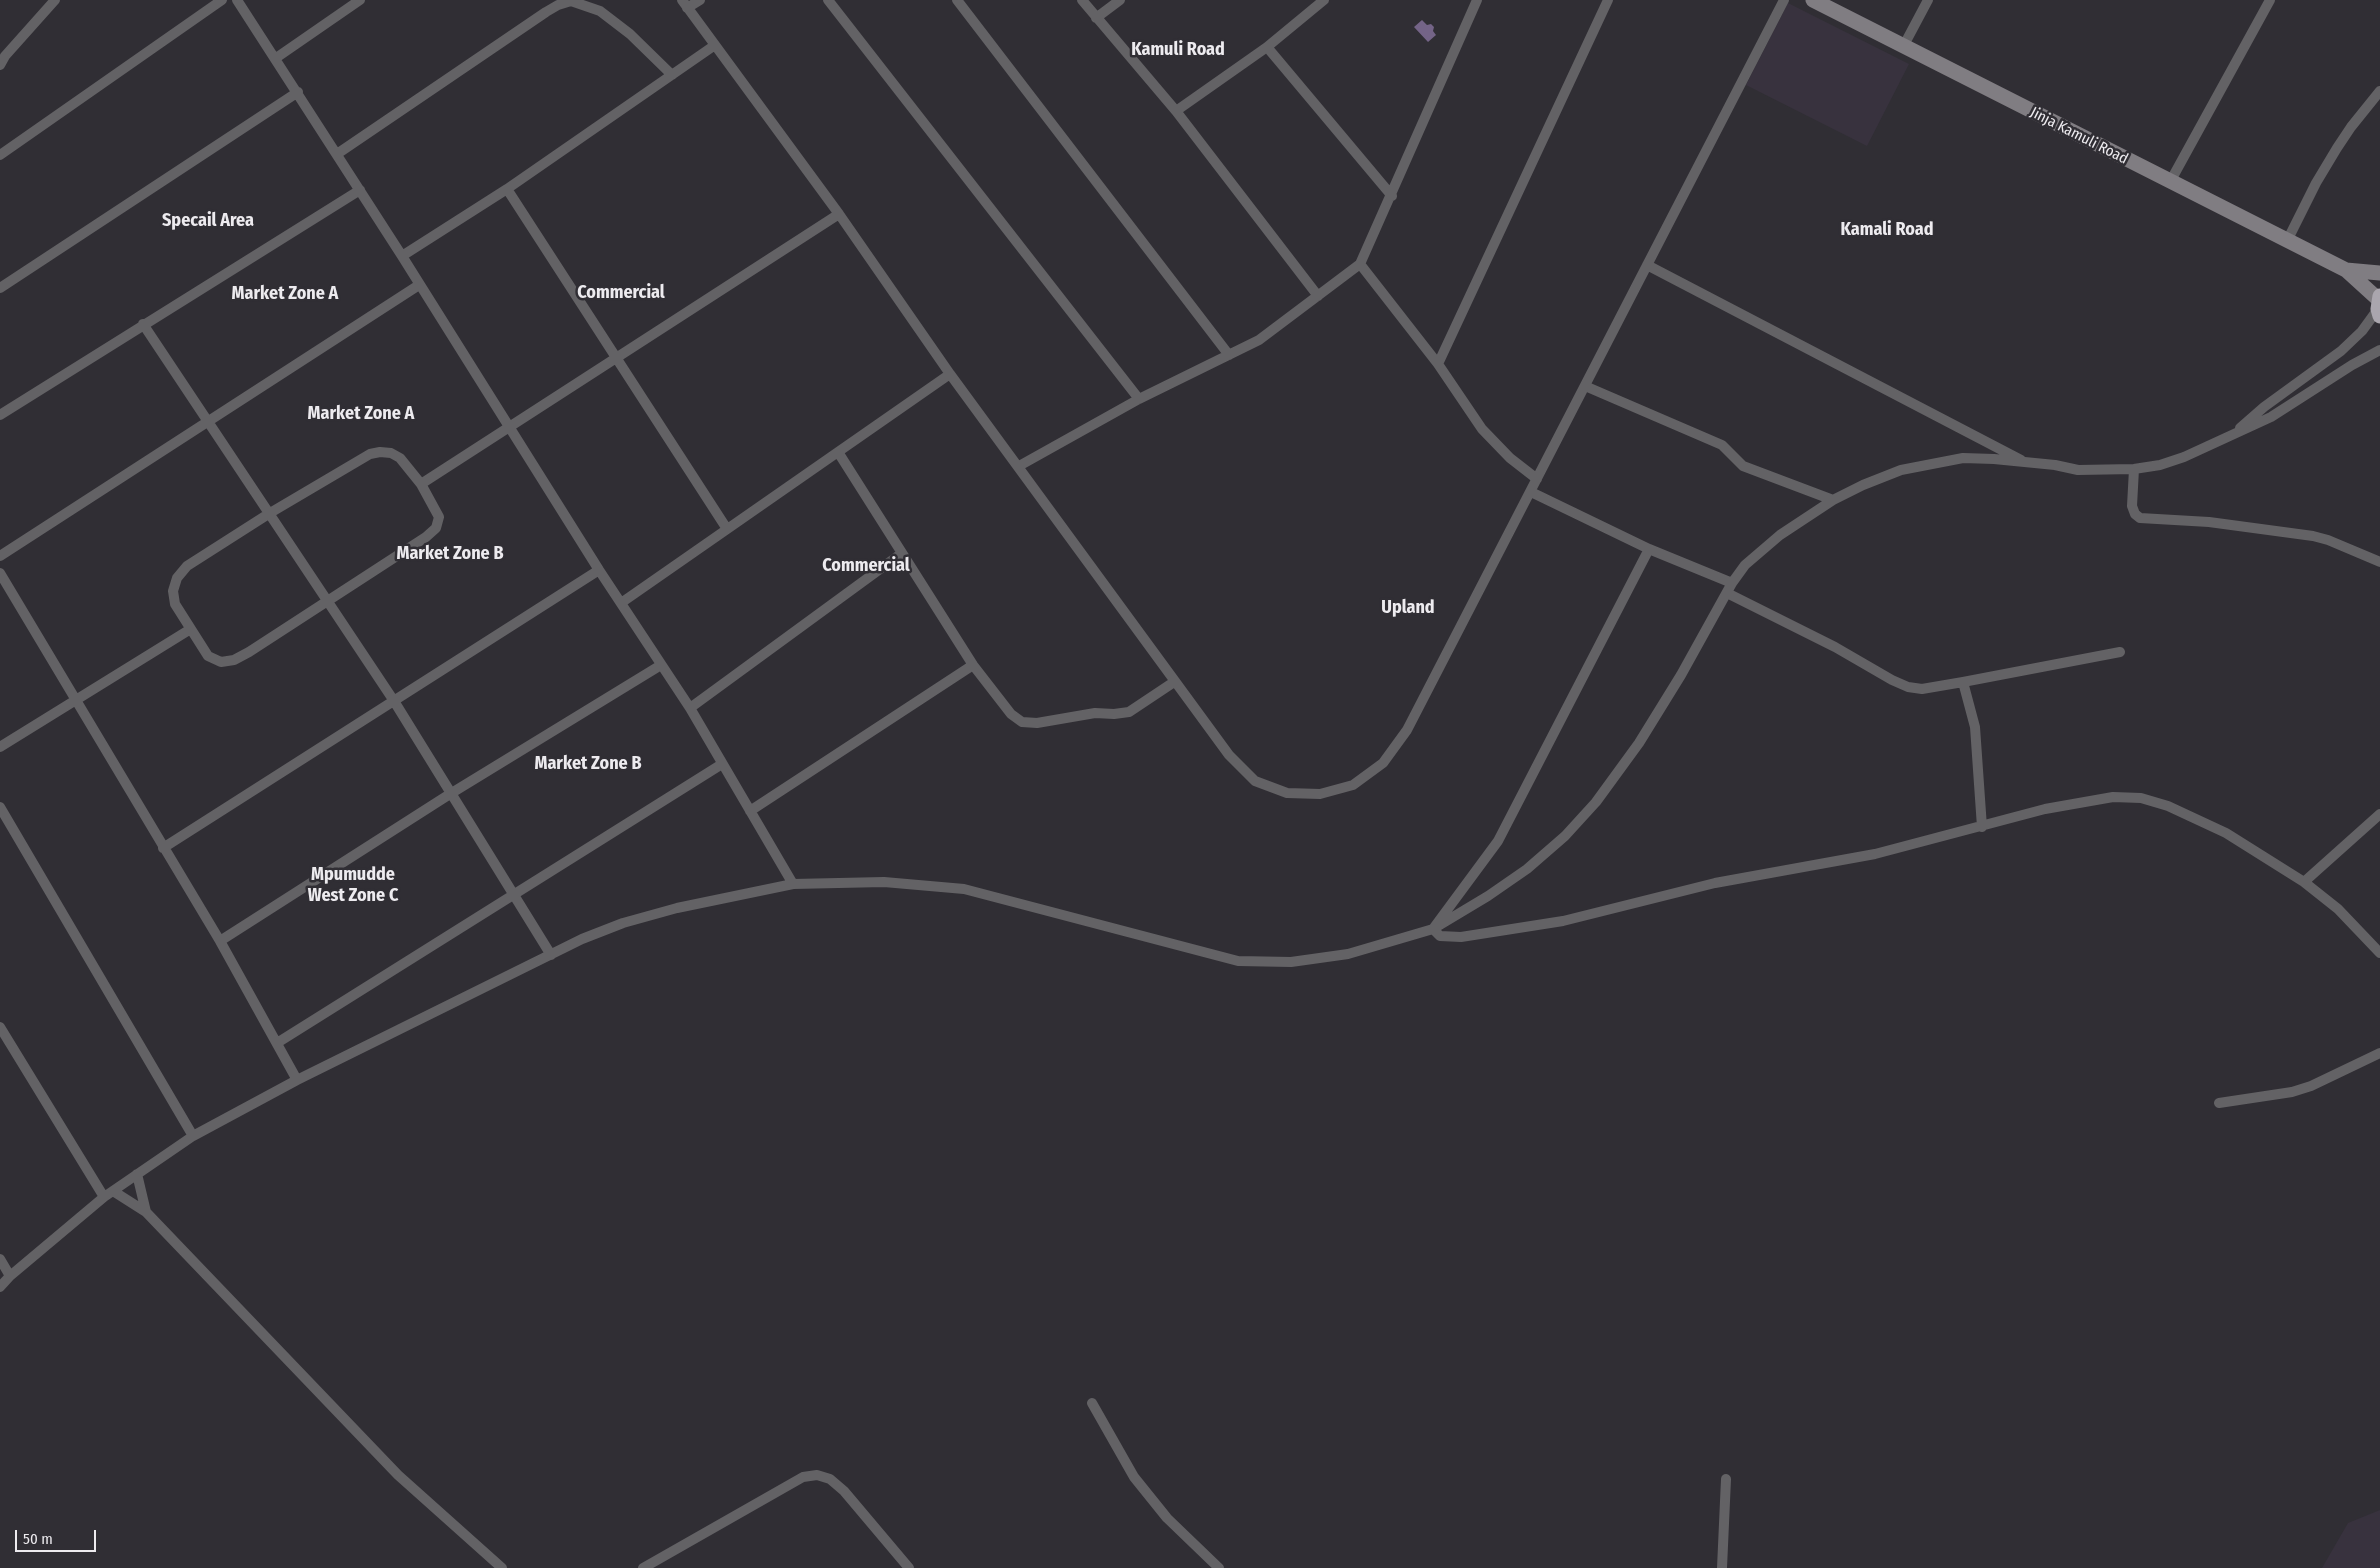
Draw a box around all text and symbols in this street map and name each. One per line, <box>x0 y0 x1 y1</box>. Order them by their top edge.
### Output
district label: Kamuli Road <box>1131 39 1225 61</box>
street label: Jinja Kamuli Road <box>2027 104 2131 168</box>
district label: Specail Area <box>162 210 254 232</box>
district label: Kamali Road <box>1840 219 1934 241</box>
district label: Commercial <box>577 282 665 304</box>
district label: Market Zone A <box>232 283 338 305</box>
district label: Market Zone A <box>308 403 414 425</box>
district label: Market Zone B <box>396 543 504 565</box>
district label: Commercial <box>822 555 910 577</box>
district label: Upland <box>1381 597 1435 619</box>
district label: Market Zone B <box>534 753 642 775</box>
district label: Mpumudde West Zone C <box>308 864 398 906</box>
scale bar <box>18 1520 99 1552</box>
text: 50 m <box>23 1530 53 1548</box>

